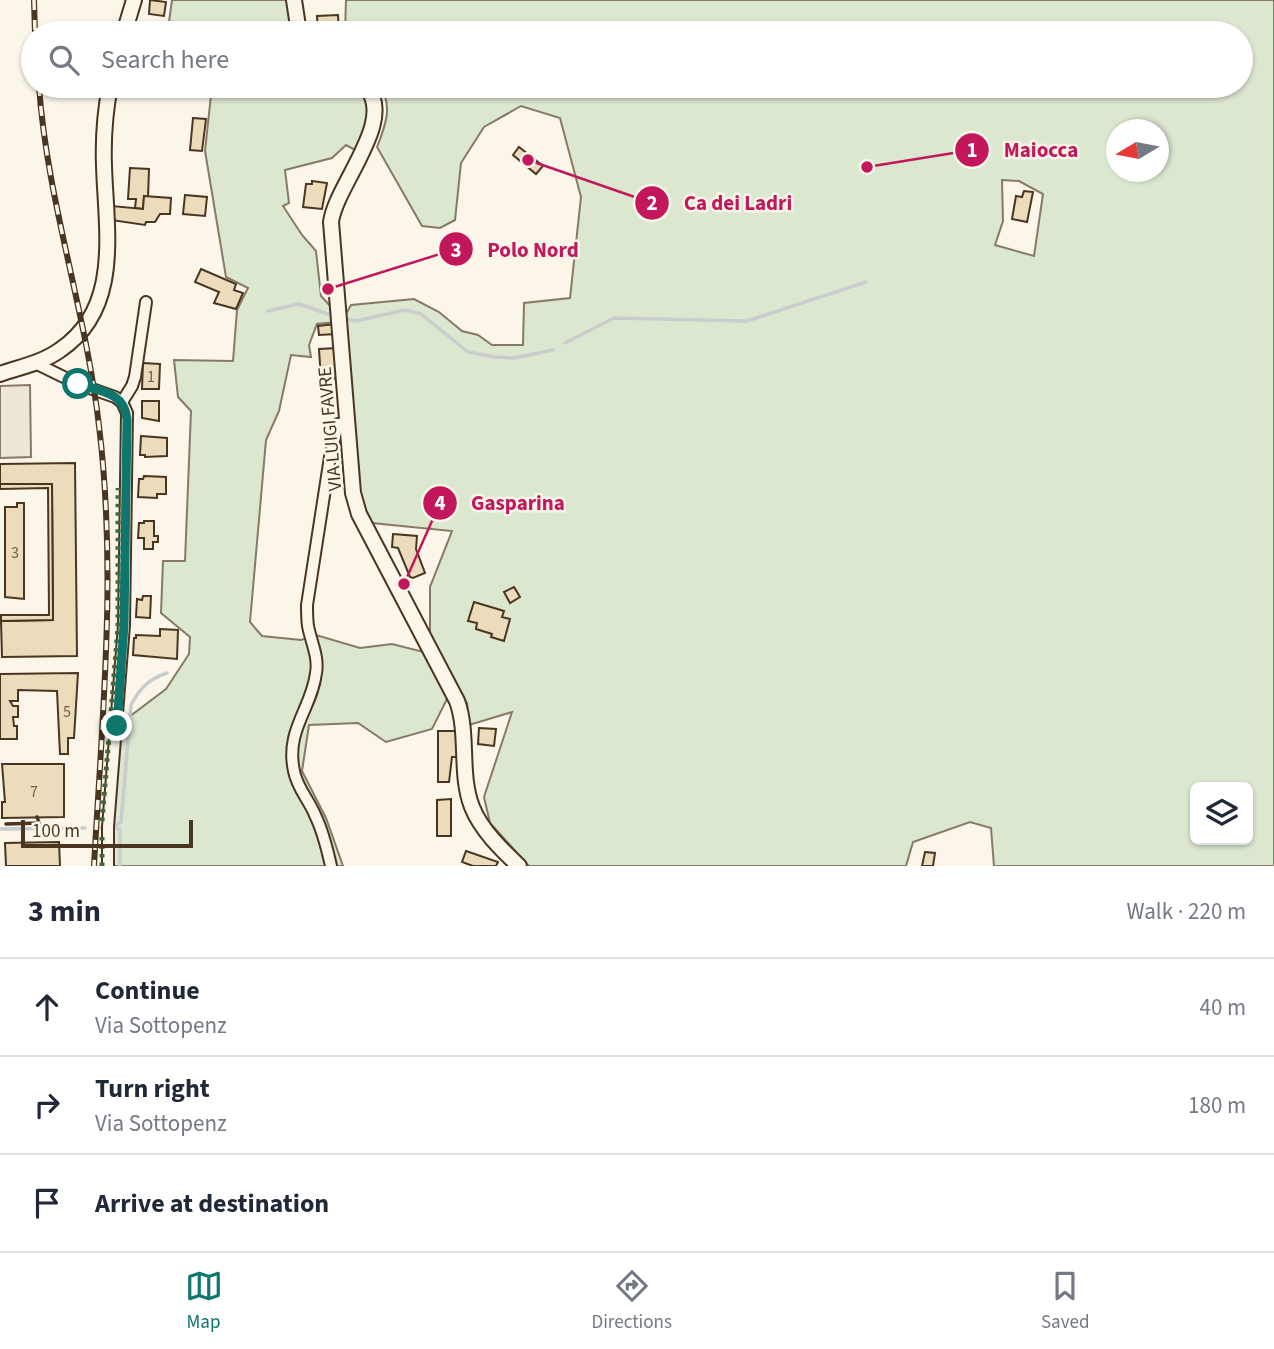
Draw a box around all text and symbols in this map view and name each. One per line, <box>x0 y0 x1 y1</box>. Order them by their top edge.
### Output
search box <box>21 21 1253 98</box>
icon: search <box>45 41 83 79</box>
text: Search here <box>101 41 229 78</box>
north arrow <box>1106 119 1169 182</box>
callout: Maiocca <box>955 129 1092 171</box>
text: 1 <box>966 135 978 165</box>
text: Maiocca <box>1004 135 1078 165</box>
callout: Ca dei Ladri <box>635 182 806 224</box>
text: 2 <box>646 188 658 218</box>
text: Ca dei Ladri <box>684 188 792 218</box>
callout: Polo Nord <box>438 228 593 270</box>
text: 3 <box>450 235 462 265</box>
text: Polo Nord <box>487 235 579 265</box>
house number: 1 <box>147 366 155 388</box>
street label: VIA LUIGI FAVRE <box>312 366 349 492</box>
route start <box>62 368 93 399</box>
callout: Gasparina <box>422 482 579 524</box>
text: 4 <box>434 488 446 518</box>
text: Gasparina <box>471 488 565 518</box>
house number: 3 <box>11 542 19 564</box>
house number: 5 <box>63 701 71 723</box>
route end <box>101 710 132 741</box>
house number: 7 <box>30 781 38 803</box>
map controls <box>1190 782 1253 845</box>
button: layers <box>1190 782 1253 845</box>
scale bar <box>21 817 192 849</box>
text: 100 m <box>32 818 80 845</box>
text: 3 min <box>28 890 101 933</box>
text: Walk · 220 m <box>1127 895 1246 928</box>
text: Continue <box>95 972 200 1009</box>
icon: ahead <box>28 988 66 1026</box>
text: 40 m <box>1199 991 1246 1024</box>
text: Via Sottopenz <box>95 1009 227 1042</box>
text: Turn right <box>95 1070 210 1107</box>
icon: right <box>28 1086 66 1124</box>
text: 180 m <box>1188 1089 1246 1122</box>
text: Via Sottopenz <box>95 1107 227 1140</box>
icon: arrive <box>28 1184 66 1222</box>
text: Arrive at destination <box>95 1185 329 1222</box>
tab: Map <box>185 1267 223 1336</box>
tab: Directions <box>592 1267 672 1336</box>
tab: Saved <box>1041 1267 1089 1336</box>

